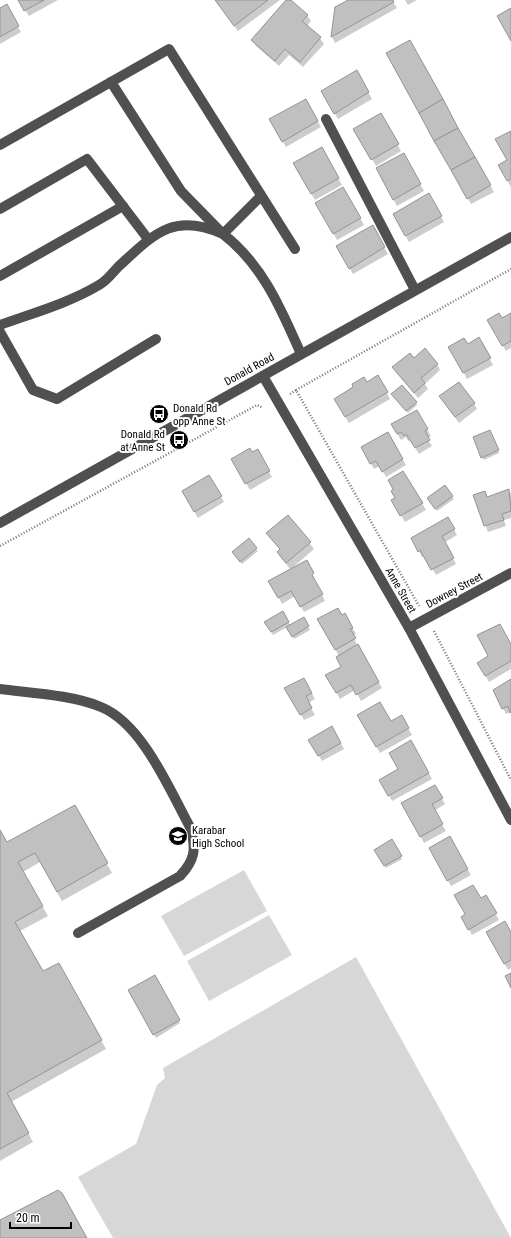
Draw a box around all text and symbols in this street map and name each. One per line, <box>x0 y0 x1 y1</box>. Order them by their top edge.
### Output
street label: Donald Road <box>222 350 276 388</box>
place label: Donald Rd opp Anne St <box>173 402 226 428</box>
bus stop icon: Donald Rd opp Anne St <box>148 403 170 425</box>
place label: Donald Rd at Anne St <box>120 428 165 454</box>
bus stop icon: Donald Rd at Anne St <box>168 429 190 451</box>
street label: Anne Street <box>382 565 419 615</box>
street label: Downey Street <box>424 570 485 611</box>
place label: Karabar High School <box>192 824 244 850</box>
school or university icon: Karabar High School <box>167 825 189 847</box>
scale bar <box>10 1204 71 1230</box>
text: 20 m <box>16 1211 40 1225</box>

